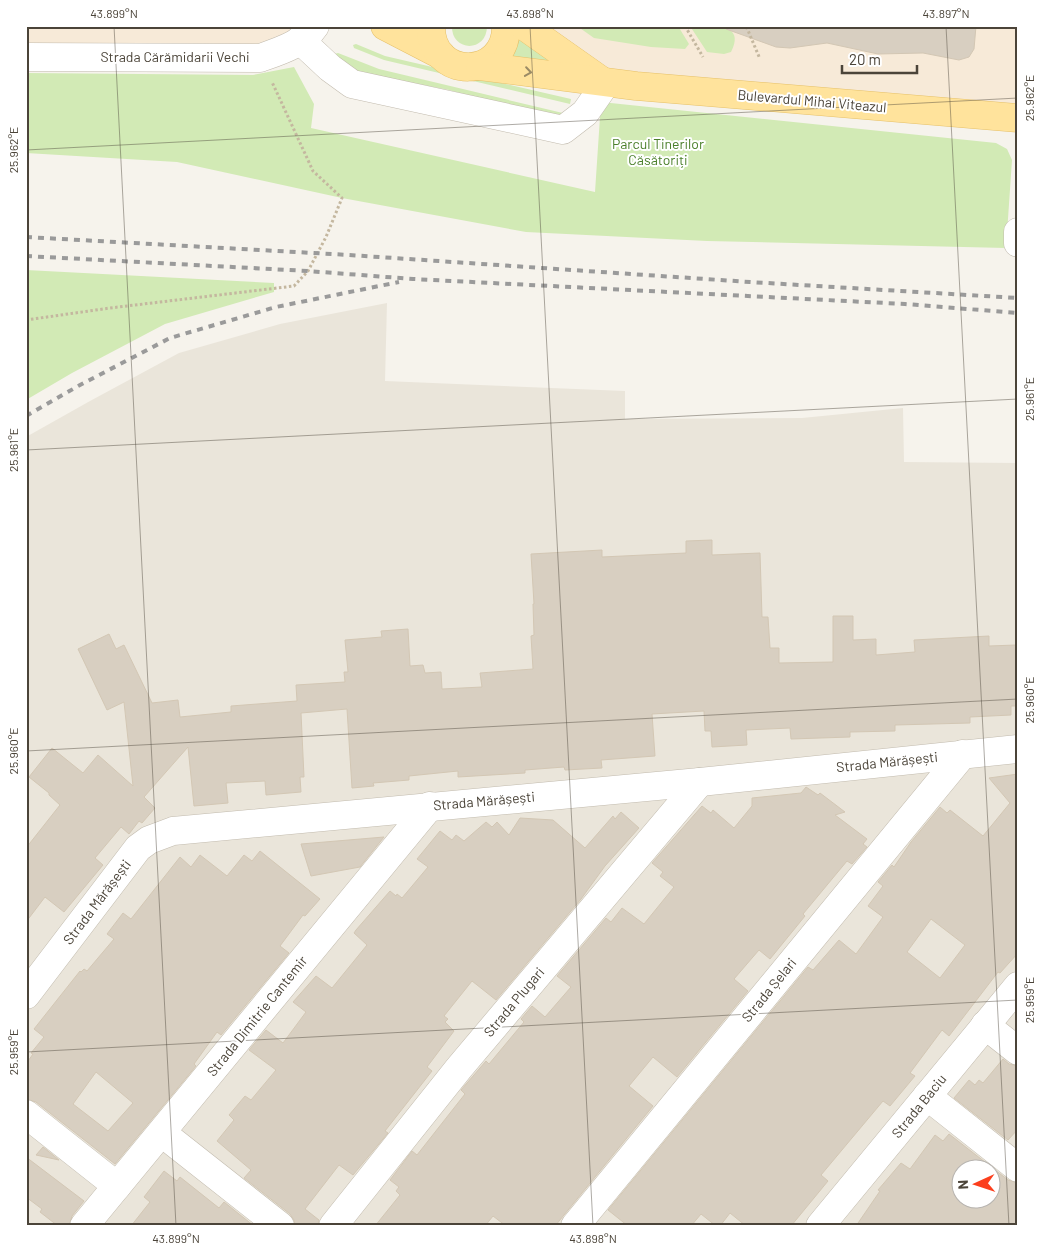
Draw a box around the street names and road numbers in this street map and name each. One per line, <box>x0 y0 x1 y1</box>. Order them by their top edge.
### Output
street label: Strada Cărămidarii Vechi <box>100 48 250 65</box>
street label: Bulevardul Mihai Viteazul <box>737 86 887 115</box>
street label: Strada Mărășești <box>835 748 939 775</box>
street label: Strada Mărășești <box>432 788 536 813</box>
street label: Strada Mărășești <box>59 856 134 948</box>
street label: Strada Dimitrie Cantemir <box>203 952 310 1079</box>
street label: Strada Șelari <box>738 954 800 1025</box>
street label: Strada Plugari <box>480 963 548 1040</box>
street label: Strada Baciu <box>888 1070 950 1141</box>

